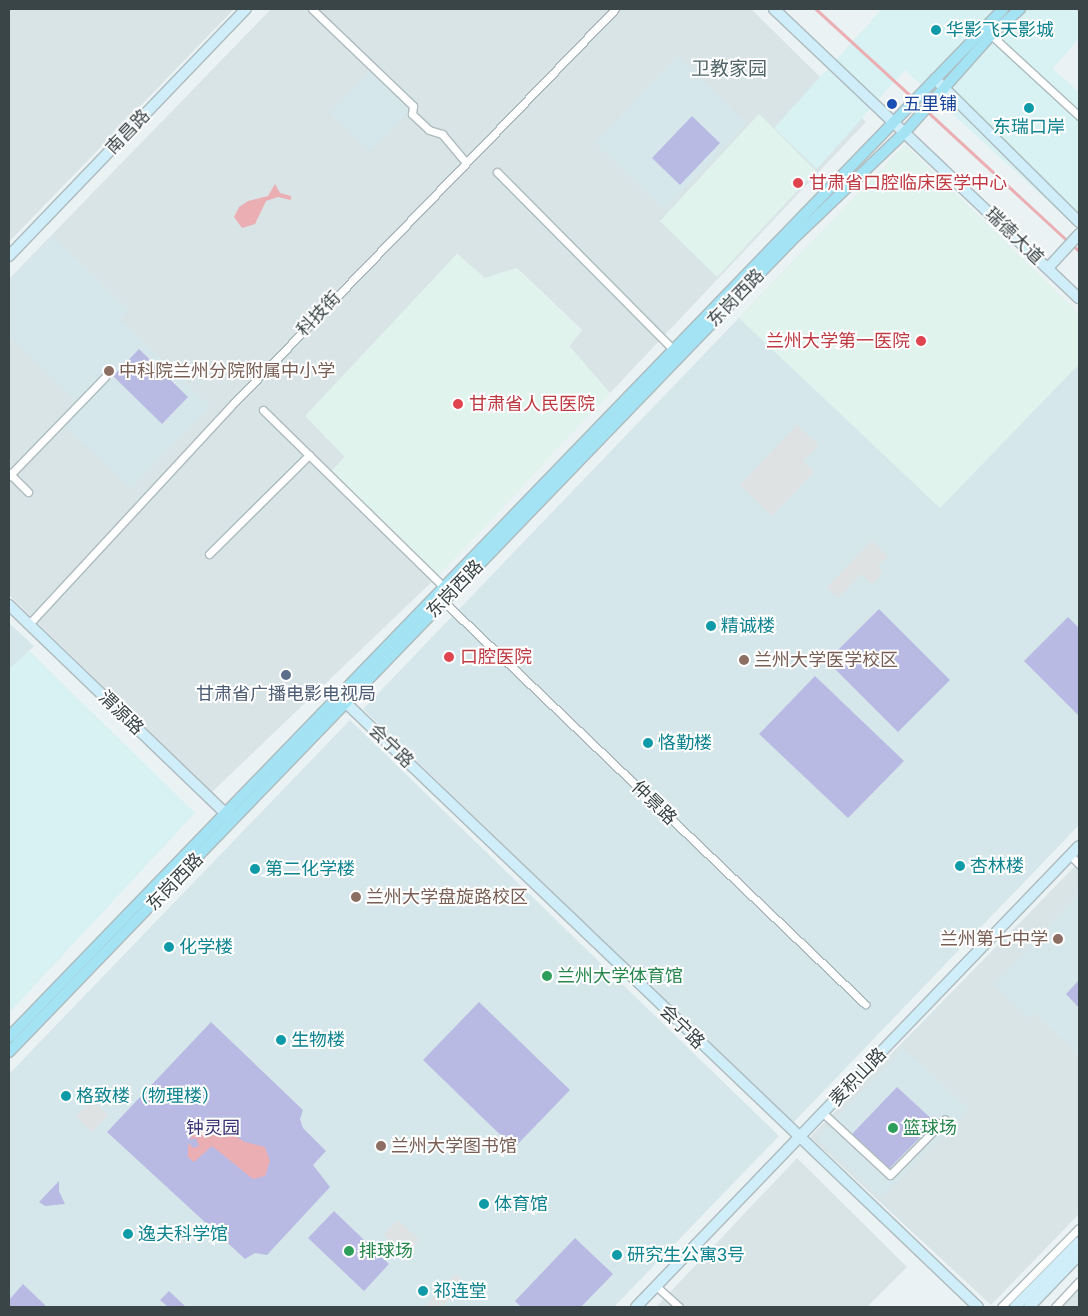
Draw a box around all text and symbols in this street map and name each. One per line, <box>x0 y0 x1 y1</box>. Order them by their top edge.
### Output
place label: 华影飞天影城 <box>946 19 1054 41</box>
marker: 华影飞天影城 <box>930 24 942 36</box>
district label: 卫教家园 <box>691 58 767 80</box>
place label: 五里铺 <box>903 93 957 115</box>
marker: 五里铺 <box>885 97 899 111</box>
marker: 东瑞口岸 <box>1023 102 1035 114</box>
street label: 南昌路 <box>101 105 155 159</box>
place label: 东瑞口岸 <box>993 116 1065 138</box>
place label: 甘肃省口腔临床医学中心 <box>809 172 1007 194</box>
marker: 甘肃省口腔临床医学中心 <box>791 176 805 190</box>
street label: 瑞德大道 <box>981 203 1047 269</box>
street label: 东岗西路 <box>703 265 769 331</box>
street label: 科技街 <box>292 287 346 341</box>
place label: 兰州大学第一医院 <box>766 330 910 352</box>
marker: 兰州大学第一医院 <box>914 334 928 348</box>
place label: 中科院兰州分院附属中小学 <box>119 360 335 382</box>
marker: 中科院兰州分院附属中小学 <box>103 365 115 377</box>
place label: 甘肃省人民医院 <box>469 393 595 415</box>
marker: 甘肃省人民医院 <box>451 397 465 411</box>
street label: 东岗西路 <box>422 556 488 622</box>
place label: 精诚楼 <box>721 615 775 637</box>
marker: 精诚楼 <box>705 620 717 632</box>
place label: 口腔医院 <box>460 646 532 668</box>
place label: 兰州大学医学校区 <box>754 649 898 671</box>
marker: 口腔医院 <box>442 650 456 664</box>
marker: 兰州大学医学校区 <box>738 654 750 666</box>
marker: 甘肃省广播电影电视局 <box>280 669 292 681</box>
place label: 甘肃省广播电影电视局 <box>196 683 376 705</box>
street label: 渭源路 <box>94 686 148 740</box>
street label: 会宁路 <box>364 719 418 773</box>
place label: 恪勤楼 <box>658 732 712 754</box>
marker: 恪勤楼 <box>642 737 654 749</box>
street label: 仲景路 <box>627 776 681 830</box>
street label: 东岗西路 <box>142 849 208 915</box>
place label: 杏林楼 <box>970 855 1024 877</box>
place label: 第二化学楼 <box>265 858 355 880</box>
marker: 杏林楼 <box>954 860 966 872</box>
marker: 第二化学楼 <box>249 863 261 875</box>
place label: 兰州大学盘旋路校区 <box>366 886 528 908</box>
marker: 兰州大学盘旋路校区 <box>350 891 362 903</box>
place label: 兰州第七中学 <box>940 928 1048 950</box>
marker: 兰州第七中学 <box>1052 933 1064 945</box>
place label: 化学楼 <box>179 936 233 958</box>
marker: 化学楼 <box>163 941 175 953</box>
place label: 兰州大学体育馆 <box>557 965 683 987</box>
marker: 兰州大学体育馆 <box>541 970 553 982</box>
street label: 会宁路 <box>655 1000 709 1054</box>
place label: 生物楼 <box>291 1029 345 1051</box>
marker: 生物楼 <box>275 1034 287 1046</box>
street label: 麦积山路 <box>825 1044 891 1110</box>
place label: 格致楼（物理楼） <box>76 1085 220 1107</box>
marker: 格致楼（物理楼） <box>60 1090 72 1102</box>
park label: 钟灵园 <box>186 1117 240 1139</box>
place label: 篮球场 <box>903 1117 957 1139</box>
marker: 篮球场 <box>887 1122 899 1134</box>
place label: 兰州大学图书馆 <box>391 1135 517 1157</box>
marker: 兰州大学图书馆 <box>375 1140 387 1152</box>
place label: 体育馆 <box>494 1193 548 1215</box>
marker: 体育馆 <box>478 1198 490 1210</box>
place label: 逸夫科学馆 <box>138 1223 228 1245</box>
marker: 逸夫科学馆 <box>122 1228 134 1240</box>
place label: 排球场 <box>359 1240 413 1262</box>
place label: 研究生公寓3号 <box>627 1244 745 1266</box>
marker: 排球场 <box>343 1245 355 1257</box>
marker: 研究生公寓3号 <box>611 1249 623 1261</box>
place label: 祁连堂 <box>433 1280 487 1302</box>
marker: 祁连堂 <box>417 1285 429 1297</box>

